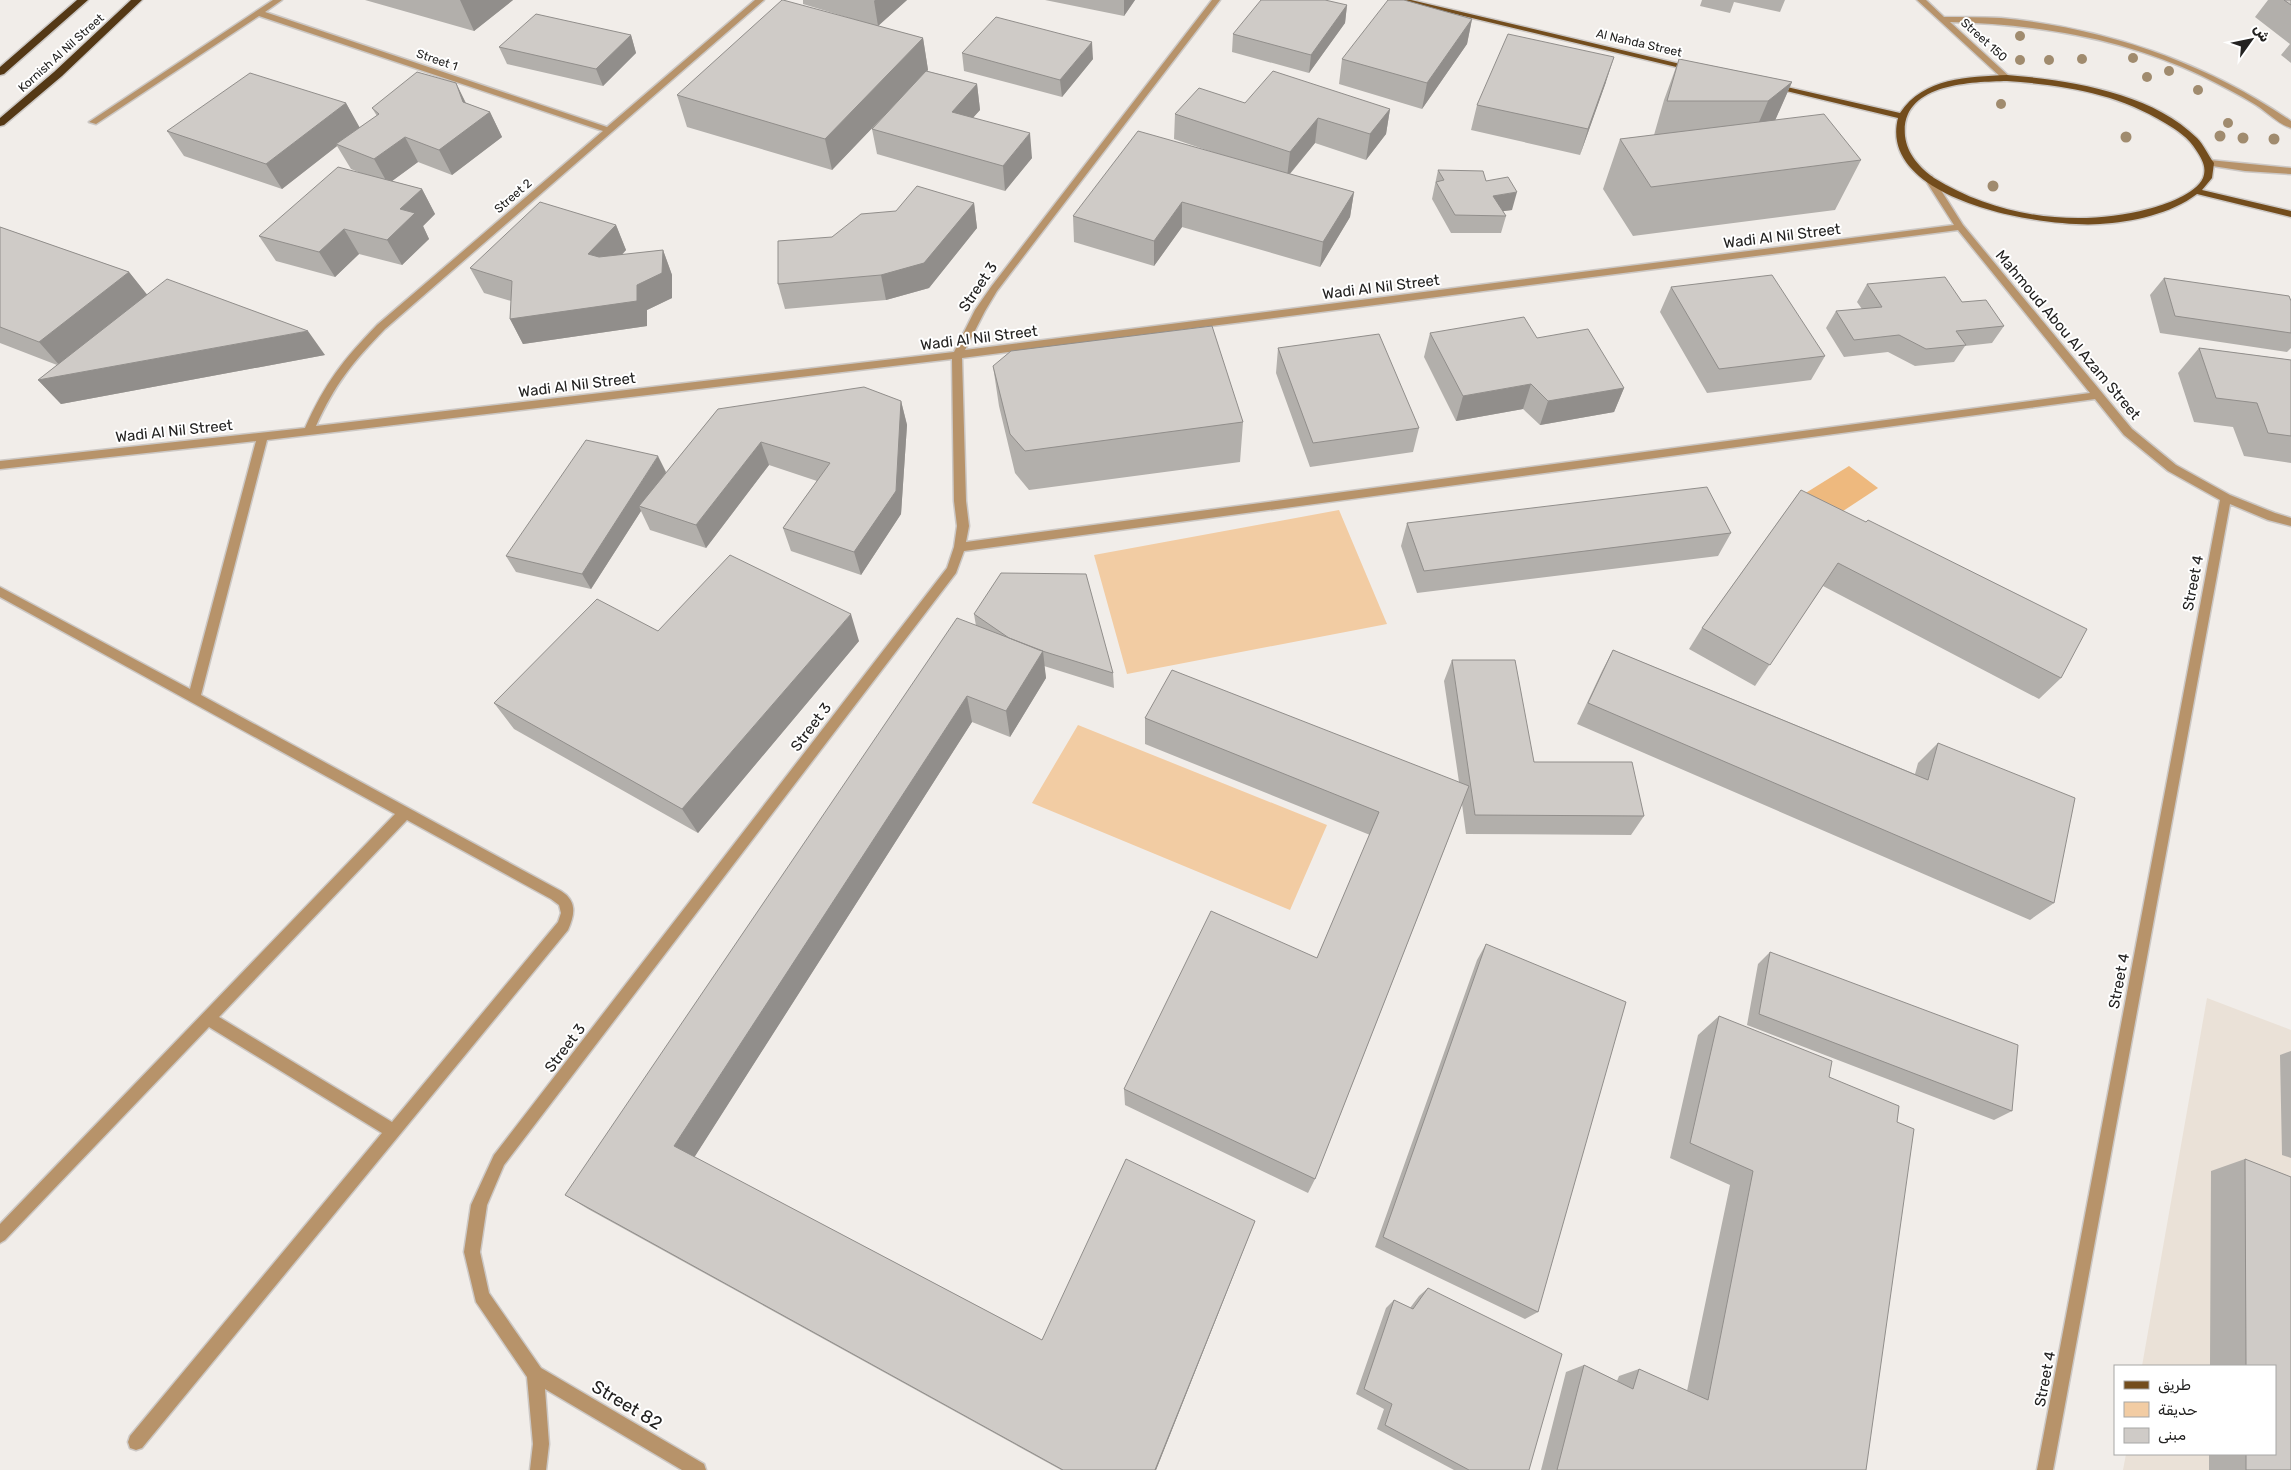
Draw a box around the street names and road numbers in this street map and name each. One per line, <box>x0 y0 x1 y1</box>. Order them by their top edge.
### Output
street label: Kornish Al Nil Street <box>15 11 107 95</box>
street label: Street 150 <box>1958 16 2010 64</box>
street label: Al Nahda Street <box>1595 26 1684 60</box>
street label: Street 1 <box>414 46 460 74</box>
street label: Street 2 <box>492 176 534 216</box>
street label: Wadi Al Nil Street <box>1722 220 1842 252</box>
street label: Mahmoud Abou Al Azam Street <box>1992 247 2144 424</box>
street label: Street 3 <box>955 259 1001 315</box>
street label: Wadi Al Nil Street <box>1321 271 1441 303</box>
street label: Wadi Al Nil Street <box>919 322 1039 354</box>
street label: Wadi Al Nil Street <box>517 369 637 401</box>
street label: Wadi Al Nil Street <box>114 416 234 446</box>
street label: Street 4 <box>2179 554 2207 612</box>
street label: Street 3 <box>787 699 835 755</box>
street label: Street 4 <box>2105 952 2133 1010</box>
street label: Street 3 <box>541 1020 589 1076</box>
street label: Street 4 <box>2031 1350 2059 1408</box>
street label: Street 82 <box>588 1375 666 1435</box>

